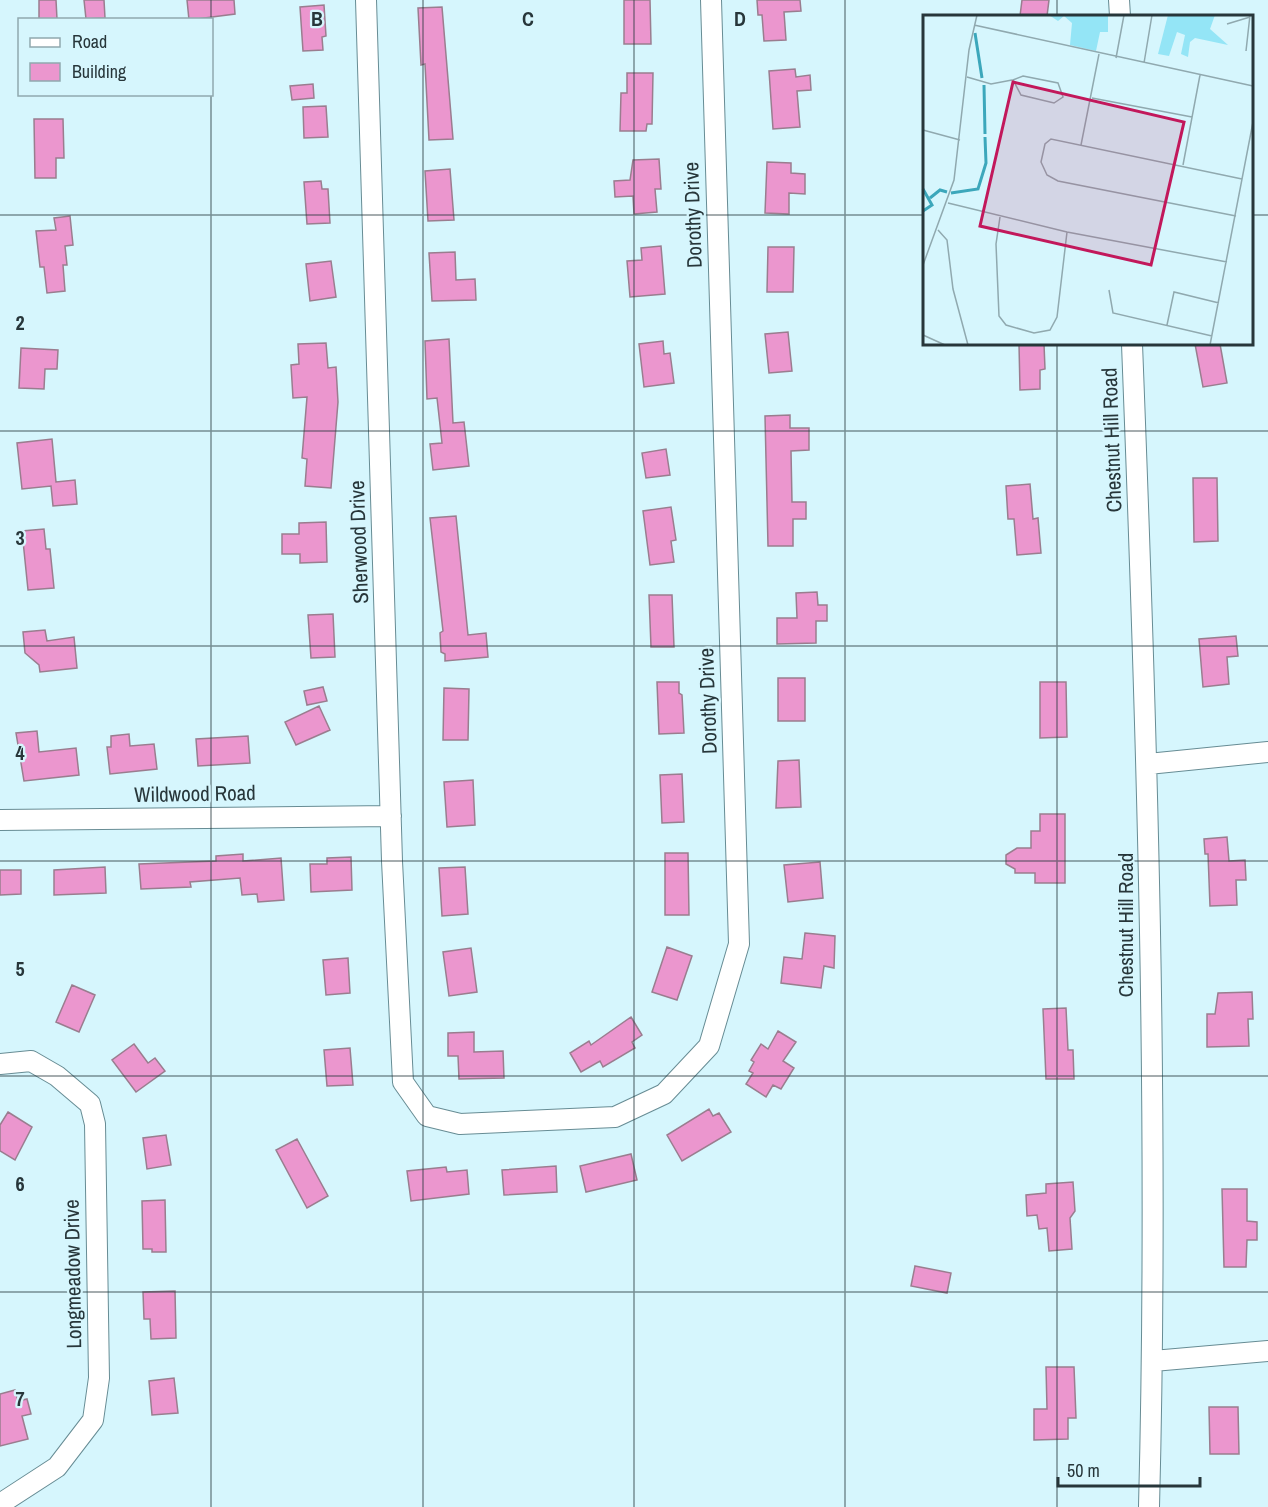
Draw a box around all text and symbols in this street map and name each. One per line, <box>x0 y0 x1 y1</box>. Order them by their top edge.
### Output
text: B <box>311 5 323 32</box>
text: C <box>522 5 534 32</box>
text: D <box>734 5 746 32</box>
inset map <box>923 15 1253 345</box>
legend <box>18 18 213 96</box>
text: Road <box>72 29 107 54</box>
text: Building <box>72 59 127 84</box>
street label: Dorothy Drive <box>676 161 709 269</box>
text: 2 <box>15 309 25 336</box>
street label: Chestnut Hill Road <box>1094 367 1129 513</box>
street label: Sherwood Drive <box>342 480 375 604</box>
text: 3 <box>15 524 25 551</box>
street label: Dorothy Drive <box>691 647 724 755</box>
text: 4 <box>15 739 25 766</box>
street label: Wildwood Road <box>134 778 256 809</box>
street label: Chestnut Hill Road <box>1111 853 1140 997</box>
text: 5 <box>15 955 25 982</box>
text: 6 <box>15 1170 25 1197</box>
street label: Longmeadow Drive <box>57 1199 88 1349</box>
text: 7 <box>15 1385 25 1412</box>
scale bar <box>1058 1450 1200 1488</box>
text: 50 m <box>1067 1458 1100 1483</box>

